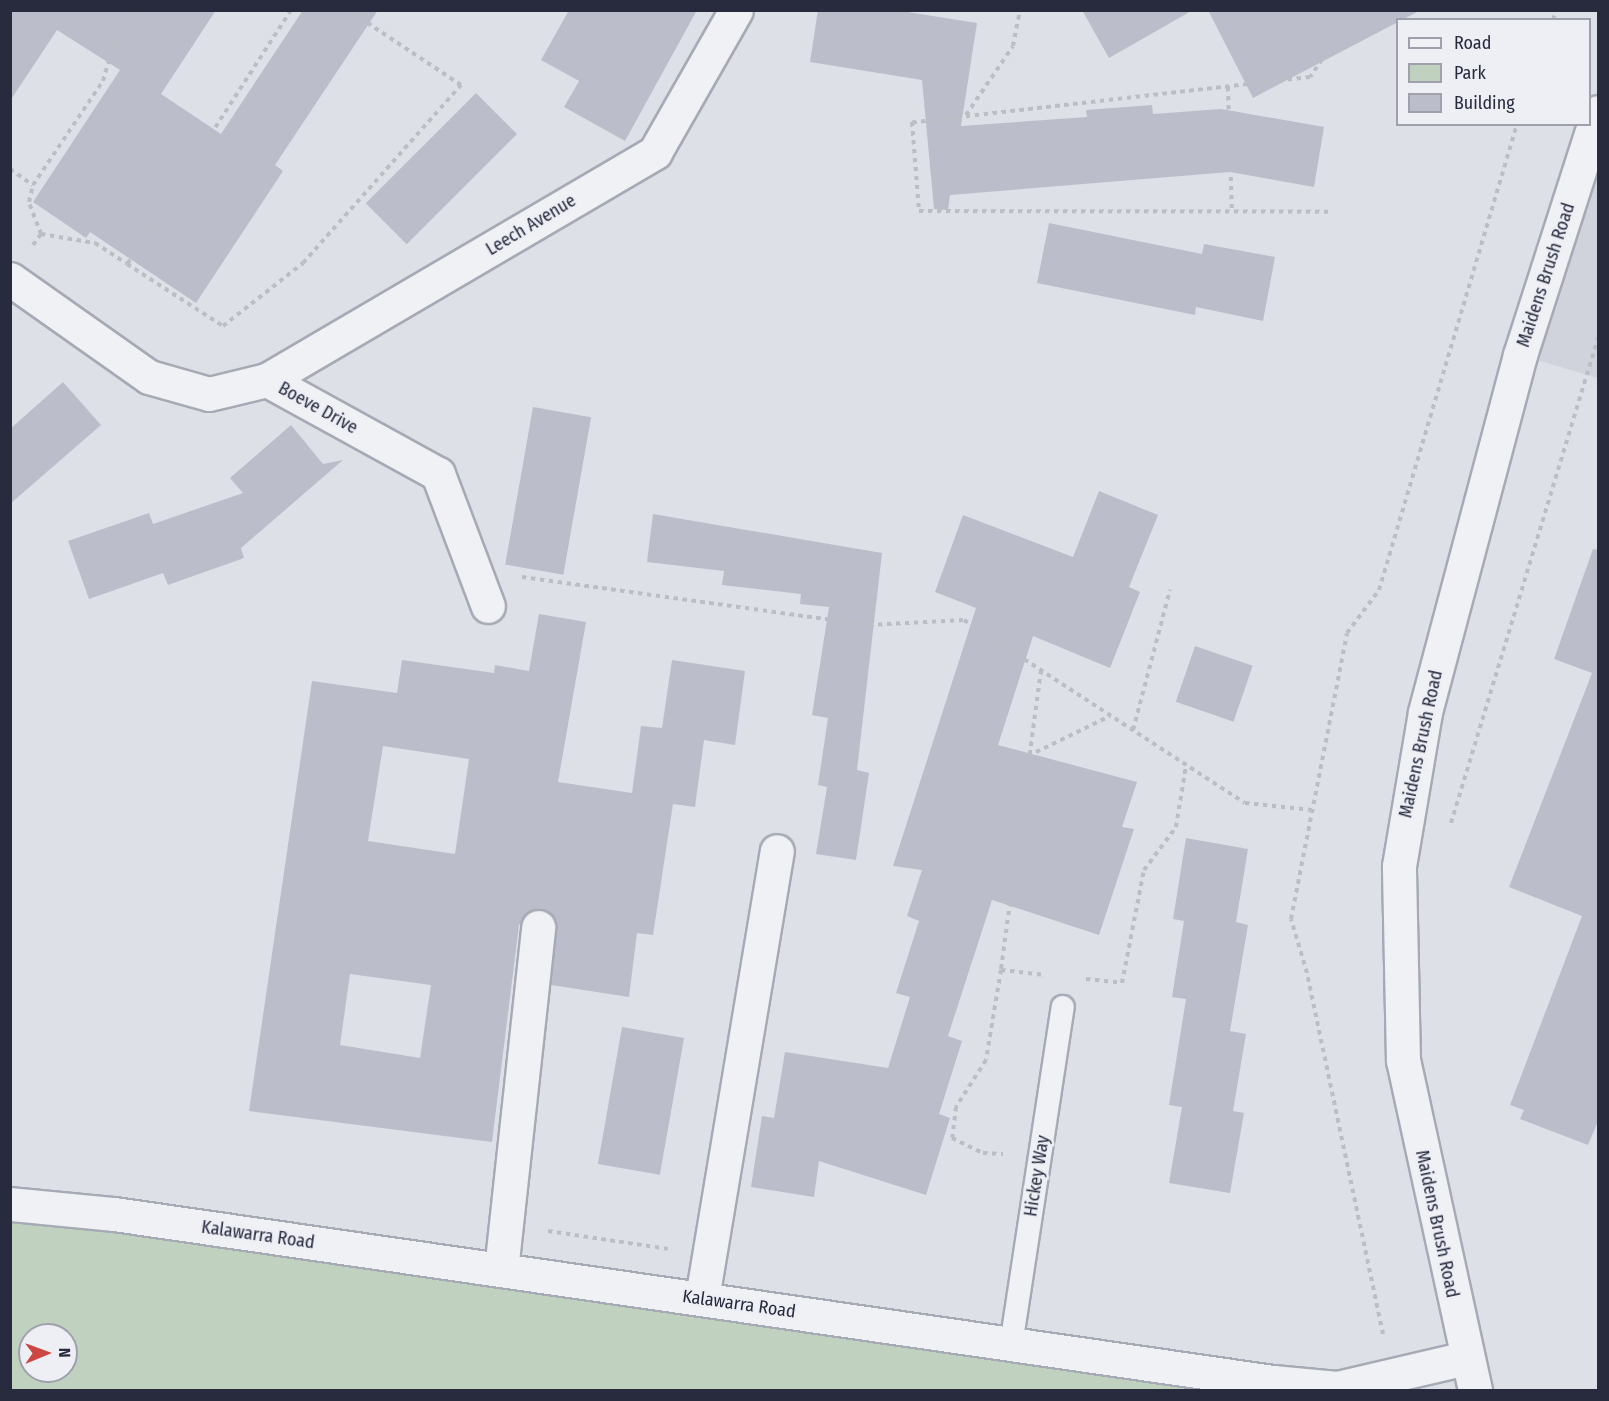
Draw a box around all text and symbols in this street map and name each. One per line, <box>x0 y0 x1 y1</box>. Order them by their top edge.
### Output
legend <box>1396 18 1591 126</box>
text: Road <box>1454 32 1491 54</box>
text: Park <box>1454 62 1486 84</box>
text: Building <box>1454 92 1515 114</box>
street label: Leech Avenue <box>482 190 580 260</box>
street label: Maidens Brush Road <box>1512 200 1580 350</box>
street label: Boeve Drive <box>275 377 361 439</box>
street label: Maidens Brush Road <box>1395 668 1447 820</box>
street label: Hickey Way <box>1020 1134 1054 1218</box>
street label: Maidens Brush Road <box>1411 1148 1463 1300</box>
street label: Kalawarra Road <box>200 1216 316 1254</box>
street label: Kalawarra Road <box>681 1285 797 1323</box>
north arrow <box>18 1323 78 1383</box>
text: N <box>55 1348 74 1358</box>

